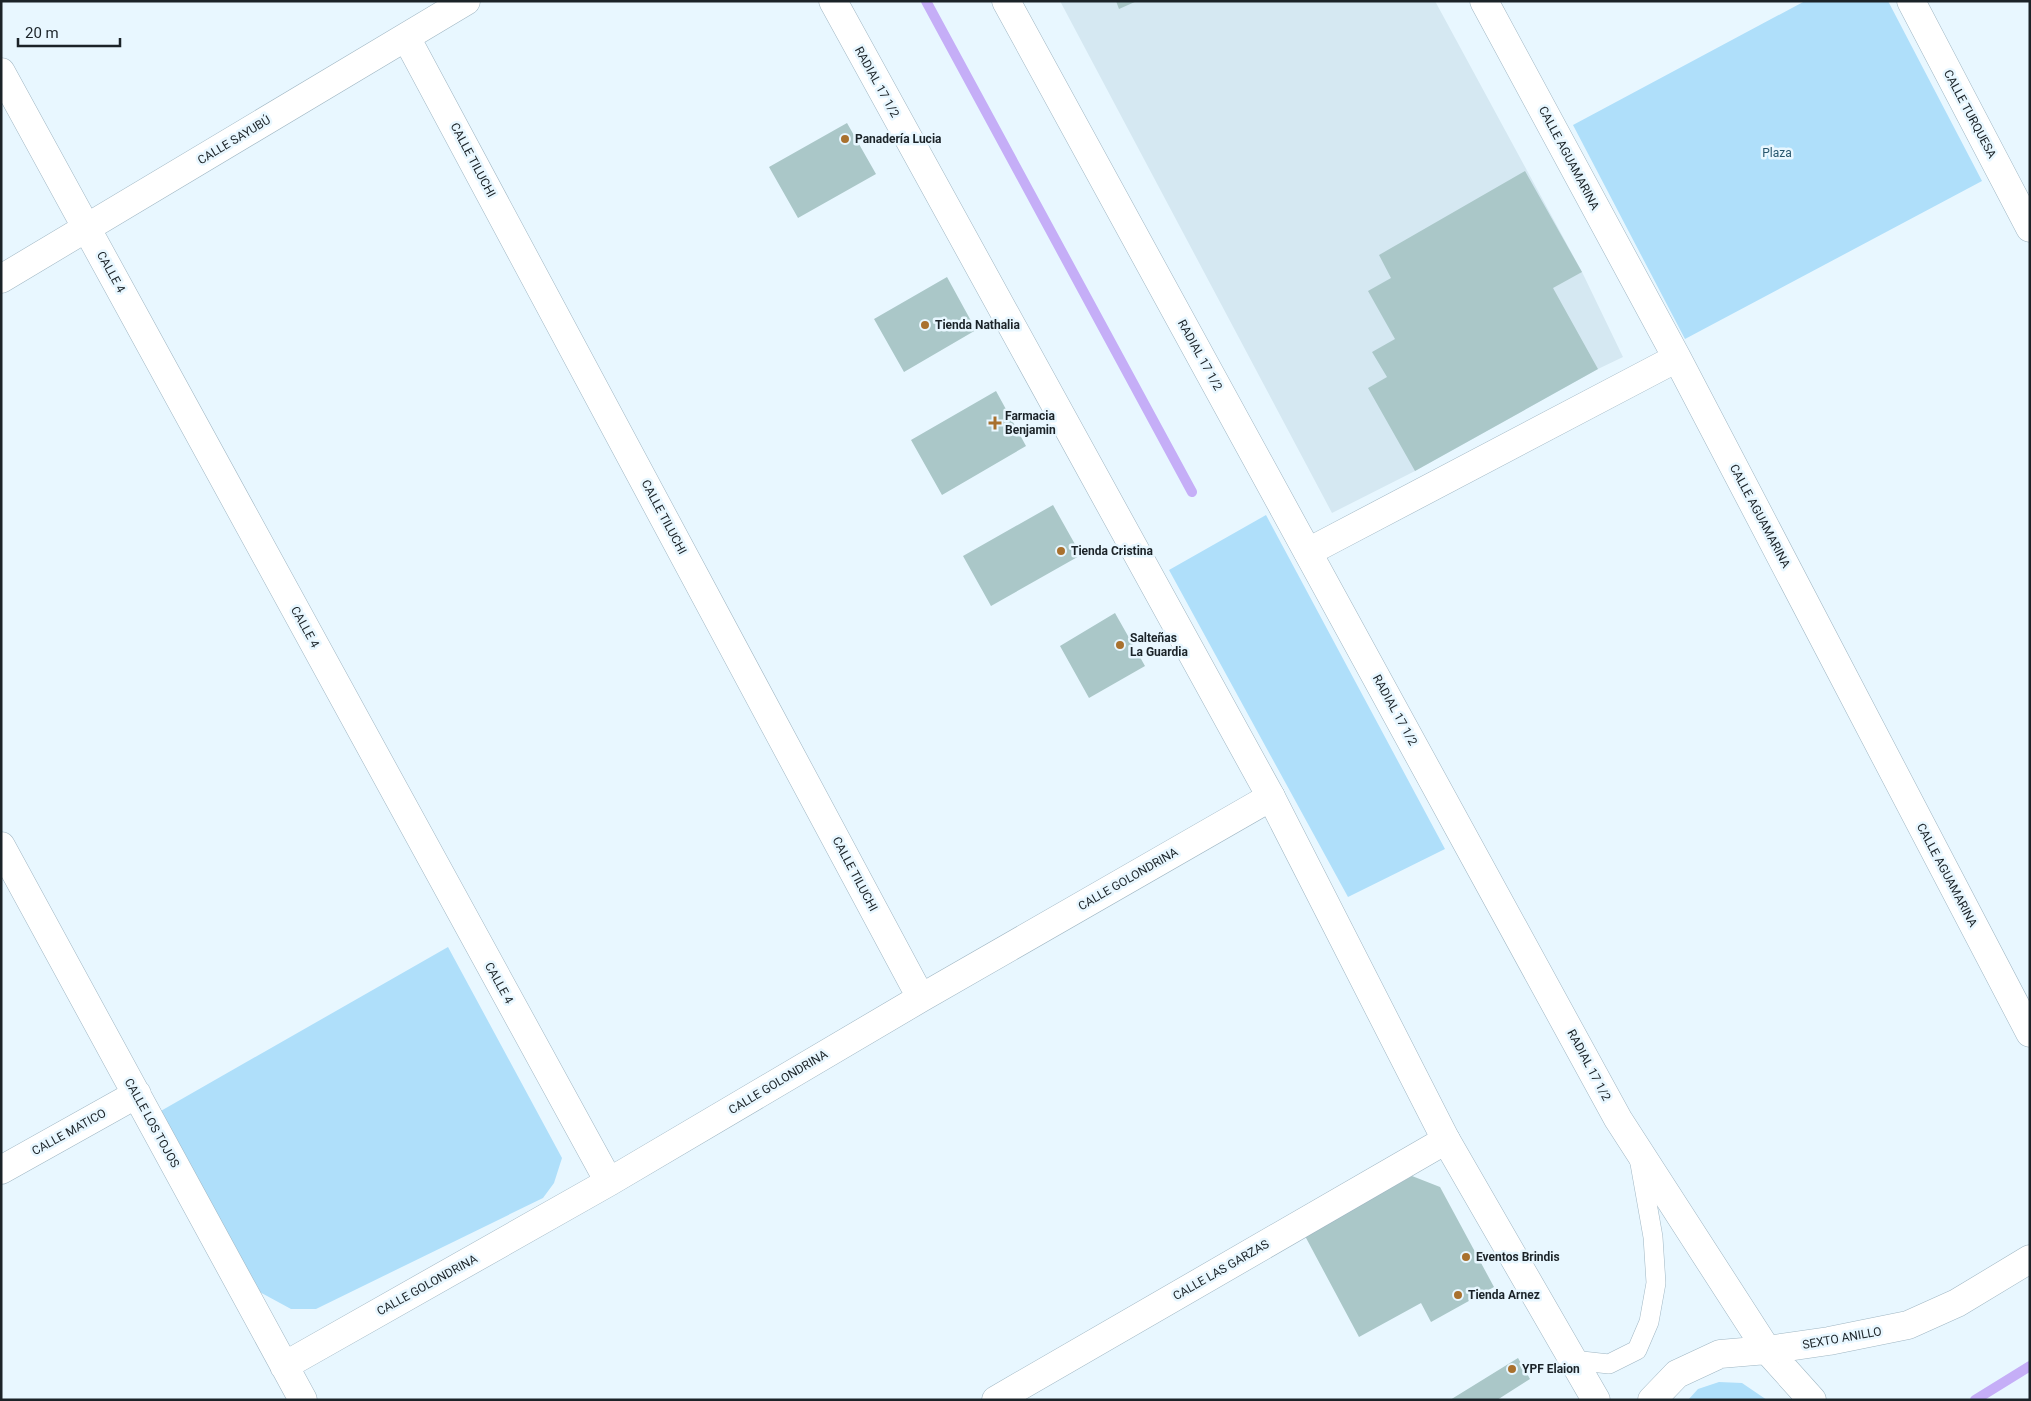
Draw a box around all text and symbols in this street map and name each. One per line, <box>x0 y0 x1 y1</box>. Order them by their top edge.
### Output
scale bar <box>18 15 120 47</box>
text: 20 m <box>25 24 59 42</box>
street label: RADIAL 17 1/2 <box>852 44 902 120</box>
street label: CALLE TURQUESA <box>1941 67 1999 161</box>
street label: CALLE AGUAMARINA <box>1536 104 1602 212</box>
street label: CALLE SAYUBÚ <box>195 112 273 167</box>
street label: CALLE TILUCHI <box>448 120 498 200</box>
place label: Panadería Lucia <box>855 132 942 146</box>
marker: Panadería Lucia <box>839 133 851 145</box>
park label: Plaza <box>1762 146 1792 160</box>
street label: CALLE 4 <box>94 249 128 295</box>
street label: RADIAL 17 1/2 <box>1175 317 1225 393</box>
place label: Tienda Nathalia <box>935 318 1020 332</box>
marker: Tienda Nathalia <box>919 319 931 331</box>
place label: Farmacia Benjamin <box>1005 409 1056 437</box>
marker: Farmacia Benjamin <box>989 417 1001 429</box>
street label: CALLE AGUAMARINA <box>1727 462 1793 570</box>
street label: CALLE TILUCHI <box>639 477 689 557</box>
place label: Tienda Cristina <box>1071 544 1154 558</box>
marker: Tienda Cristina <box>1055 545 1067 557</box>
street label: CALLE 4 <box>288 604 322 650</box>
place label: Salteñas La Guardia <box>1130 631 1188 659</box>
marker: Salteñas La Guardia <box>1114 639 1126 651</box>
street label: RADIAL 17 1/2 <box>1370 672 1420 748</box>
street label: CALLE AGUAMARINA <box>1914 821 1980 929</box>
street label: CALLE TILUCHI <box>830 834 880 914</box>
street label: CALLE GOLONDRINA <box>1076 845 1180 913</box>
street label: CALLE 4 <box>482 960 516 1006</box>
street label: RADIAL 17 1/2 <box>1564 1027 1614 1103</box>
street label: CALLE GOLONDRINA <box>726 1047 830 1117</box>
street label: CALLE LOS TOJOS <box>122 1076 182 1170</box>
street label: CALLE MATICO <box>30 1106 108 1158</box>
street label: CALLE LAS GARZAS <box>1171 1237 1271 1303</box>
place label: Eventos Brindis <box>1476 1250 1560 1264</box>
street label: CALLE GOLONDRINA <box>374 1251 480 1318</box>
marker: Eventos Brindis <box>1460 1251 1472 1263</box>
place label: Tienda Arnez <box>1468 1288 1540 1302</box>
marker: Tienda Arnez <box>1452 1289 1464 1301</box>
street label: SEXTO ANILLO <box>1801 1324 1883 1352</box>
place label: YPF Elaion <box>1522 1362 1580 1376</box>
marker: YPF Elaion <box>1506 1363 1518 1375</box>

